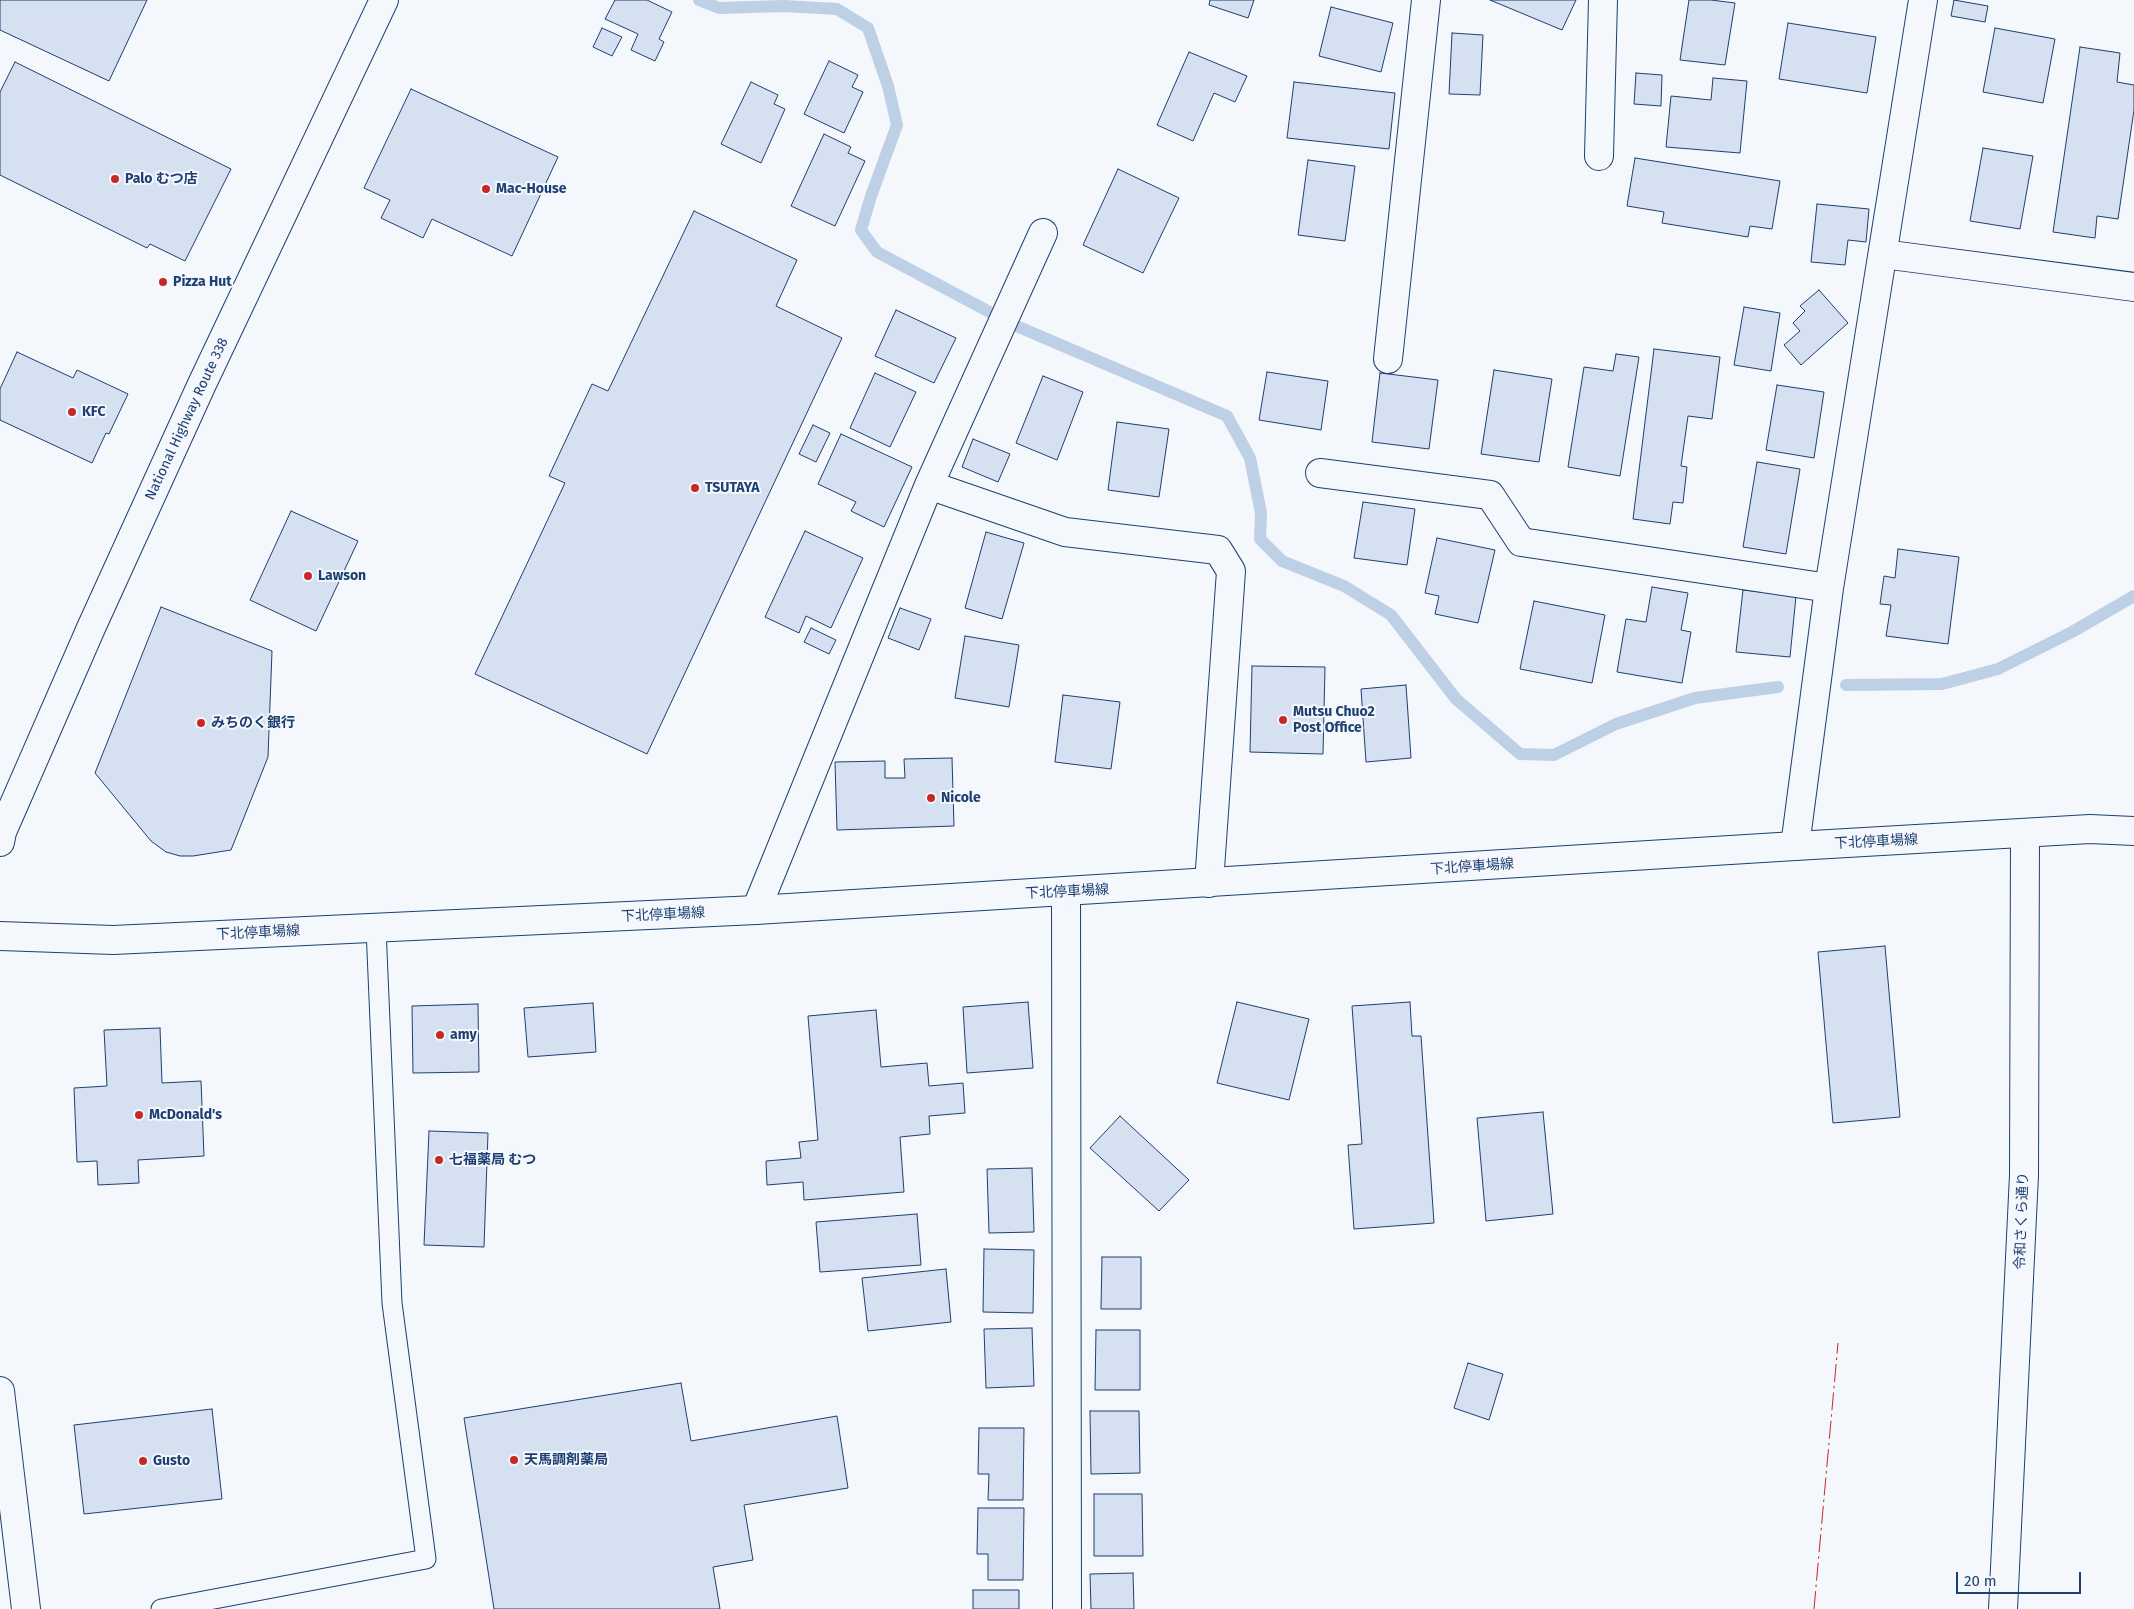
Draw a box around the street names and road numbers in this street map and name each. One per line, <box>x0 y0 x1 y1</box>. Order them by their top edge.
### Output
street label: National Highway Route 338 <box>142 335 232 503</box>
street label: 下北停車場線 <box>1834 831 1918 853</box>
street label: 下北停車場線 <box>1430 856 1514 878</box>
street label: 下北停車場線 <box>1025 881 1109 903</box>
street label: 下北停車場線 <box>621 904 705 926</box>
street label: 下北停車場線 <box>216 922 300 944</box>
street label: 令和さくら通り <box>2012 1172 2032 1270</box>

